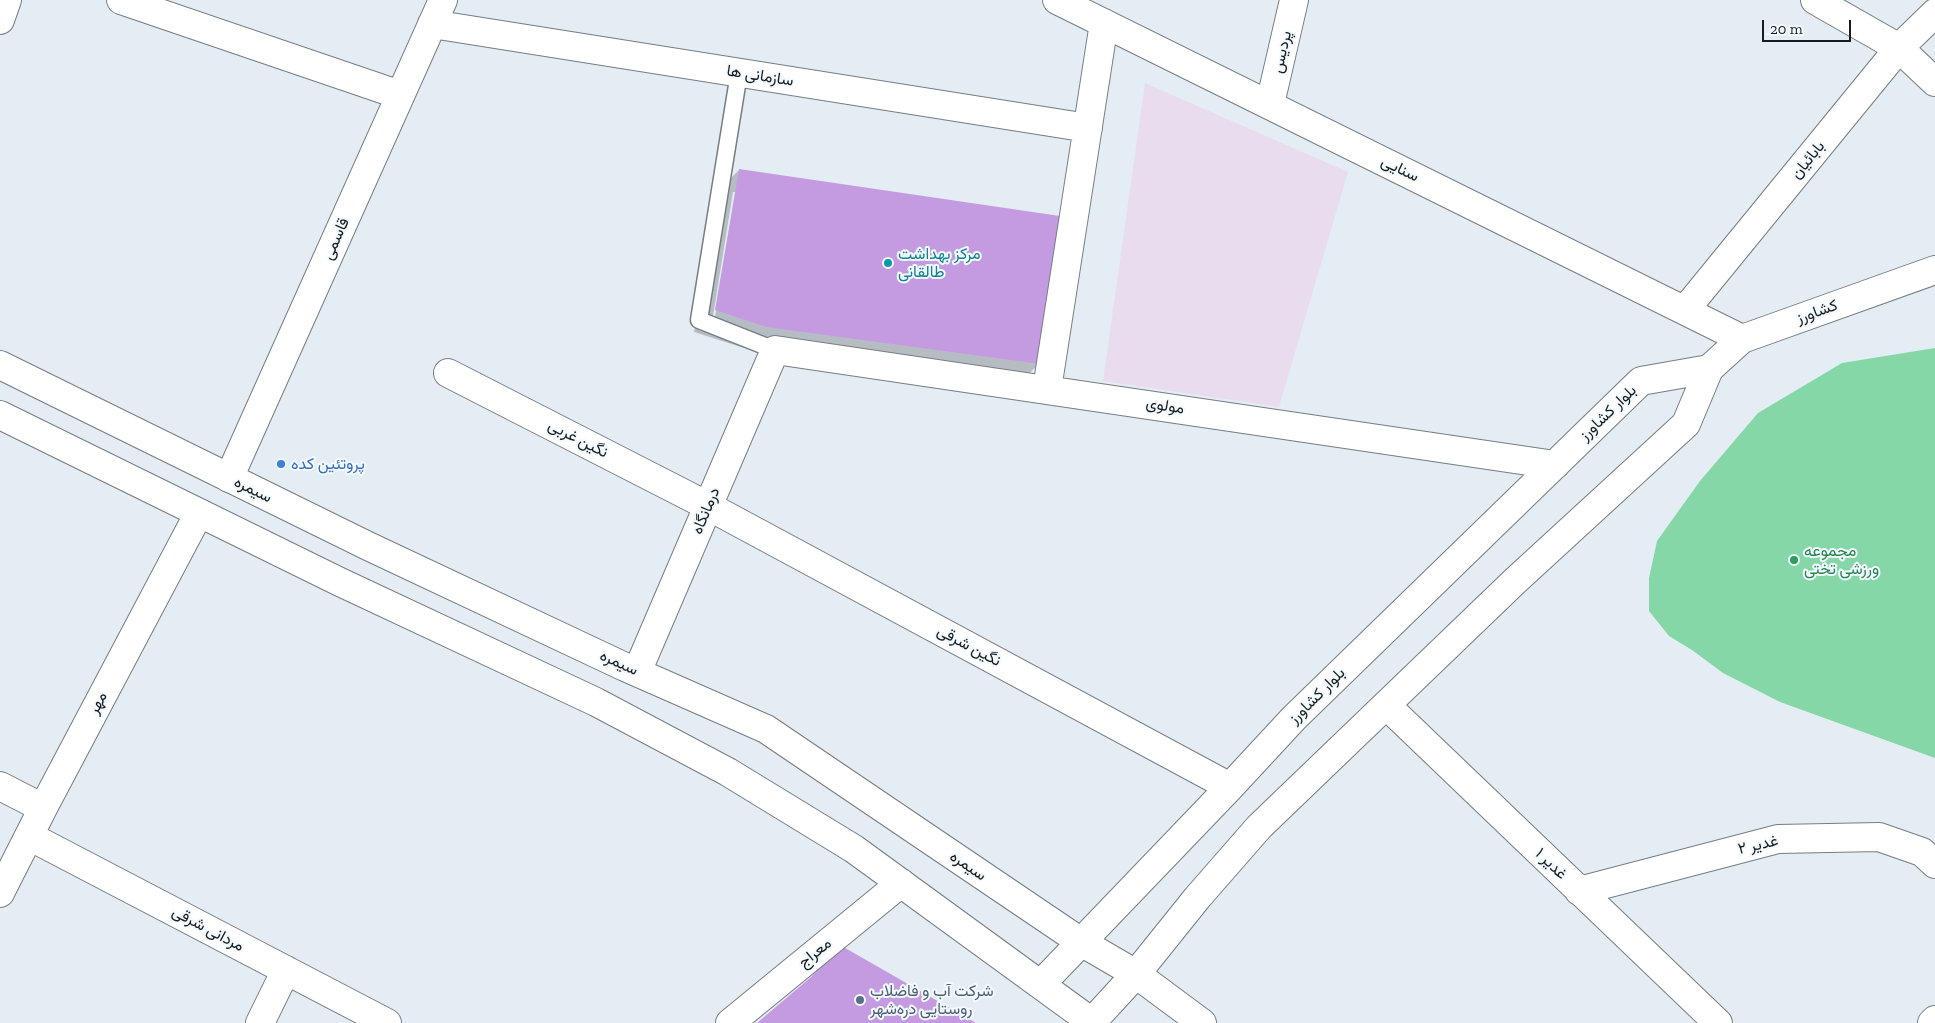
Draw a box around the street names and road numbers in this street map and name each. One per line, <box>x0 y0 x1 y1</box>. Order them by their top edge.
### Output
street label: پردیس <box>1268 29 1296 75</box>
street label: سازمانی ها <box>725 61 795 91</box>
street label: بابائیان <box>1787 137 1829 183</box>
street label: سنایی <box>1378 152 1422 186</box>
street label: قاسمی <box>318 215 354 263</box>
street label: کشاورز <box>1794 296 1840 328</box>
street label: بلوار کشاورز <box>1575 381 1641 445</box>
street label: مولوی <box>1144 393 1186 419</box>
street label: نگین غربی <box>545 416 611 462</box>
street label: سیمره <box>231 473 275 507</box>
street label: درمانگاه <box>688 485 724 537</box>
street label: نگین شرقی <box>934 621 1004 671</box>
street label: سیمره <box>597 646 641 680</box>
street label: بلوار کشاورز <box>1285 664 1349 728</box>
street label: مهر <box>84 688 112 718</box>
street label: غدیر ۲ <box>1736 831 1780 859</box>
street label: غدیر ۱ <box>1531 844 1571 884</box>
street label: سیمره <box>946 847 990 885</box>
street label: مردانی شرقی <box>169 902 247 956</box>
street label: معراج <box>795 934 835 972</box>

